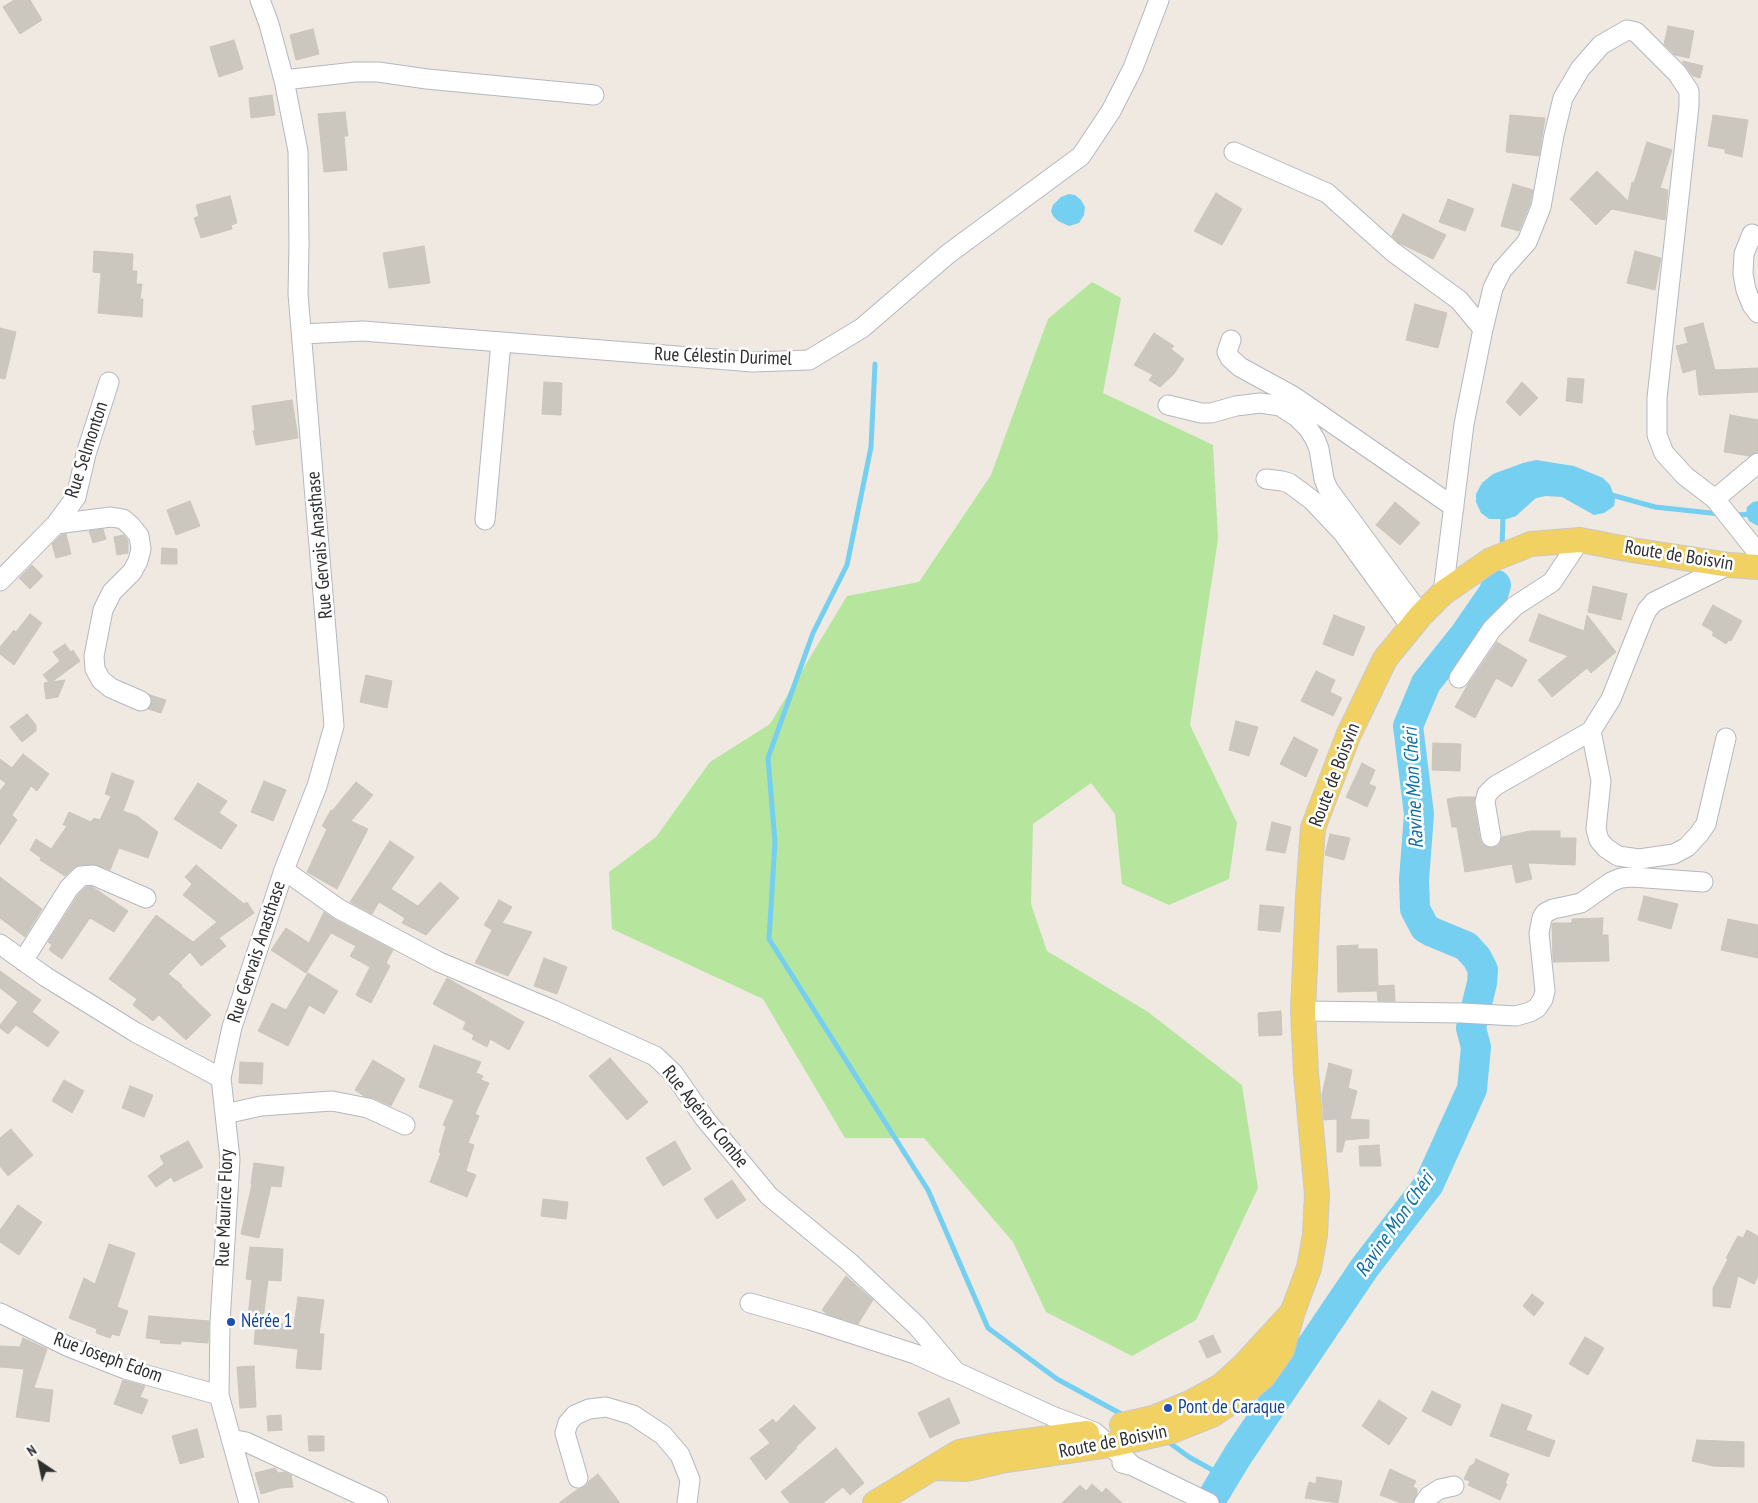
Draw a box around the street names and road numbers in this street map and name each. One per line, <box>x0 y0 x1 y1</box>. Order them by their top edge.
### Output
street label: Rue Célestin Durimel <box>654 343 792 371</box>
street label: Rue Selmonton <box>61 399 113 501</box>
street label: Rue Gervais Anasthase <box>302 470 338 620</box>
street label: Route de Boisvin <box>1623 536 1735 576</box>
street label: Route de Boisvin <box>1305 720 1365 830</box>
street label: Rue Gervais Anasthase <box>223 878 291 1026</box>
street label: Rue Agénor Combe <box>657 1061 753 1173</box>
street label: Rue Maurice Flory <box>212 1149 238 1267</box>
street label: Rue Joseph Edom <box>51 1328 165 1388</box>
street label: Route de Boisvin <box>1057 1420 1169 1464</box>

